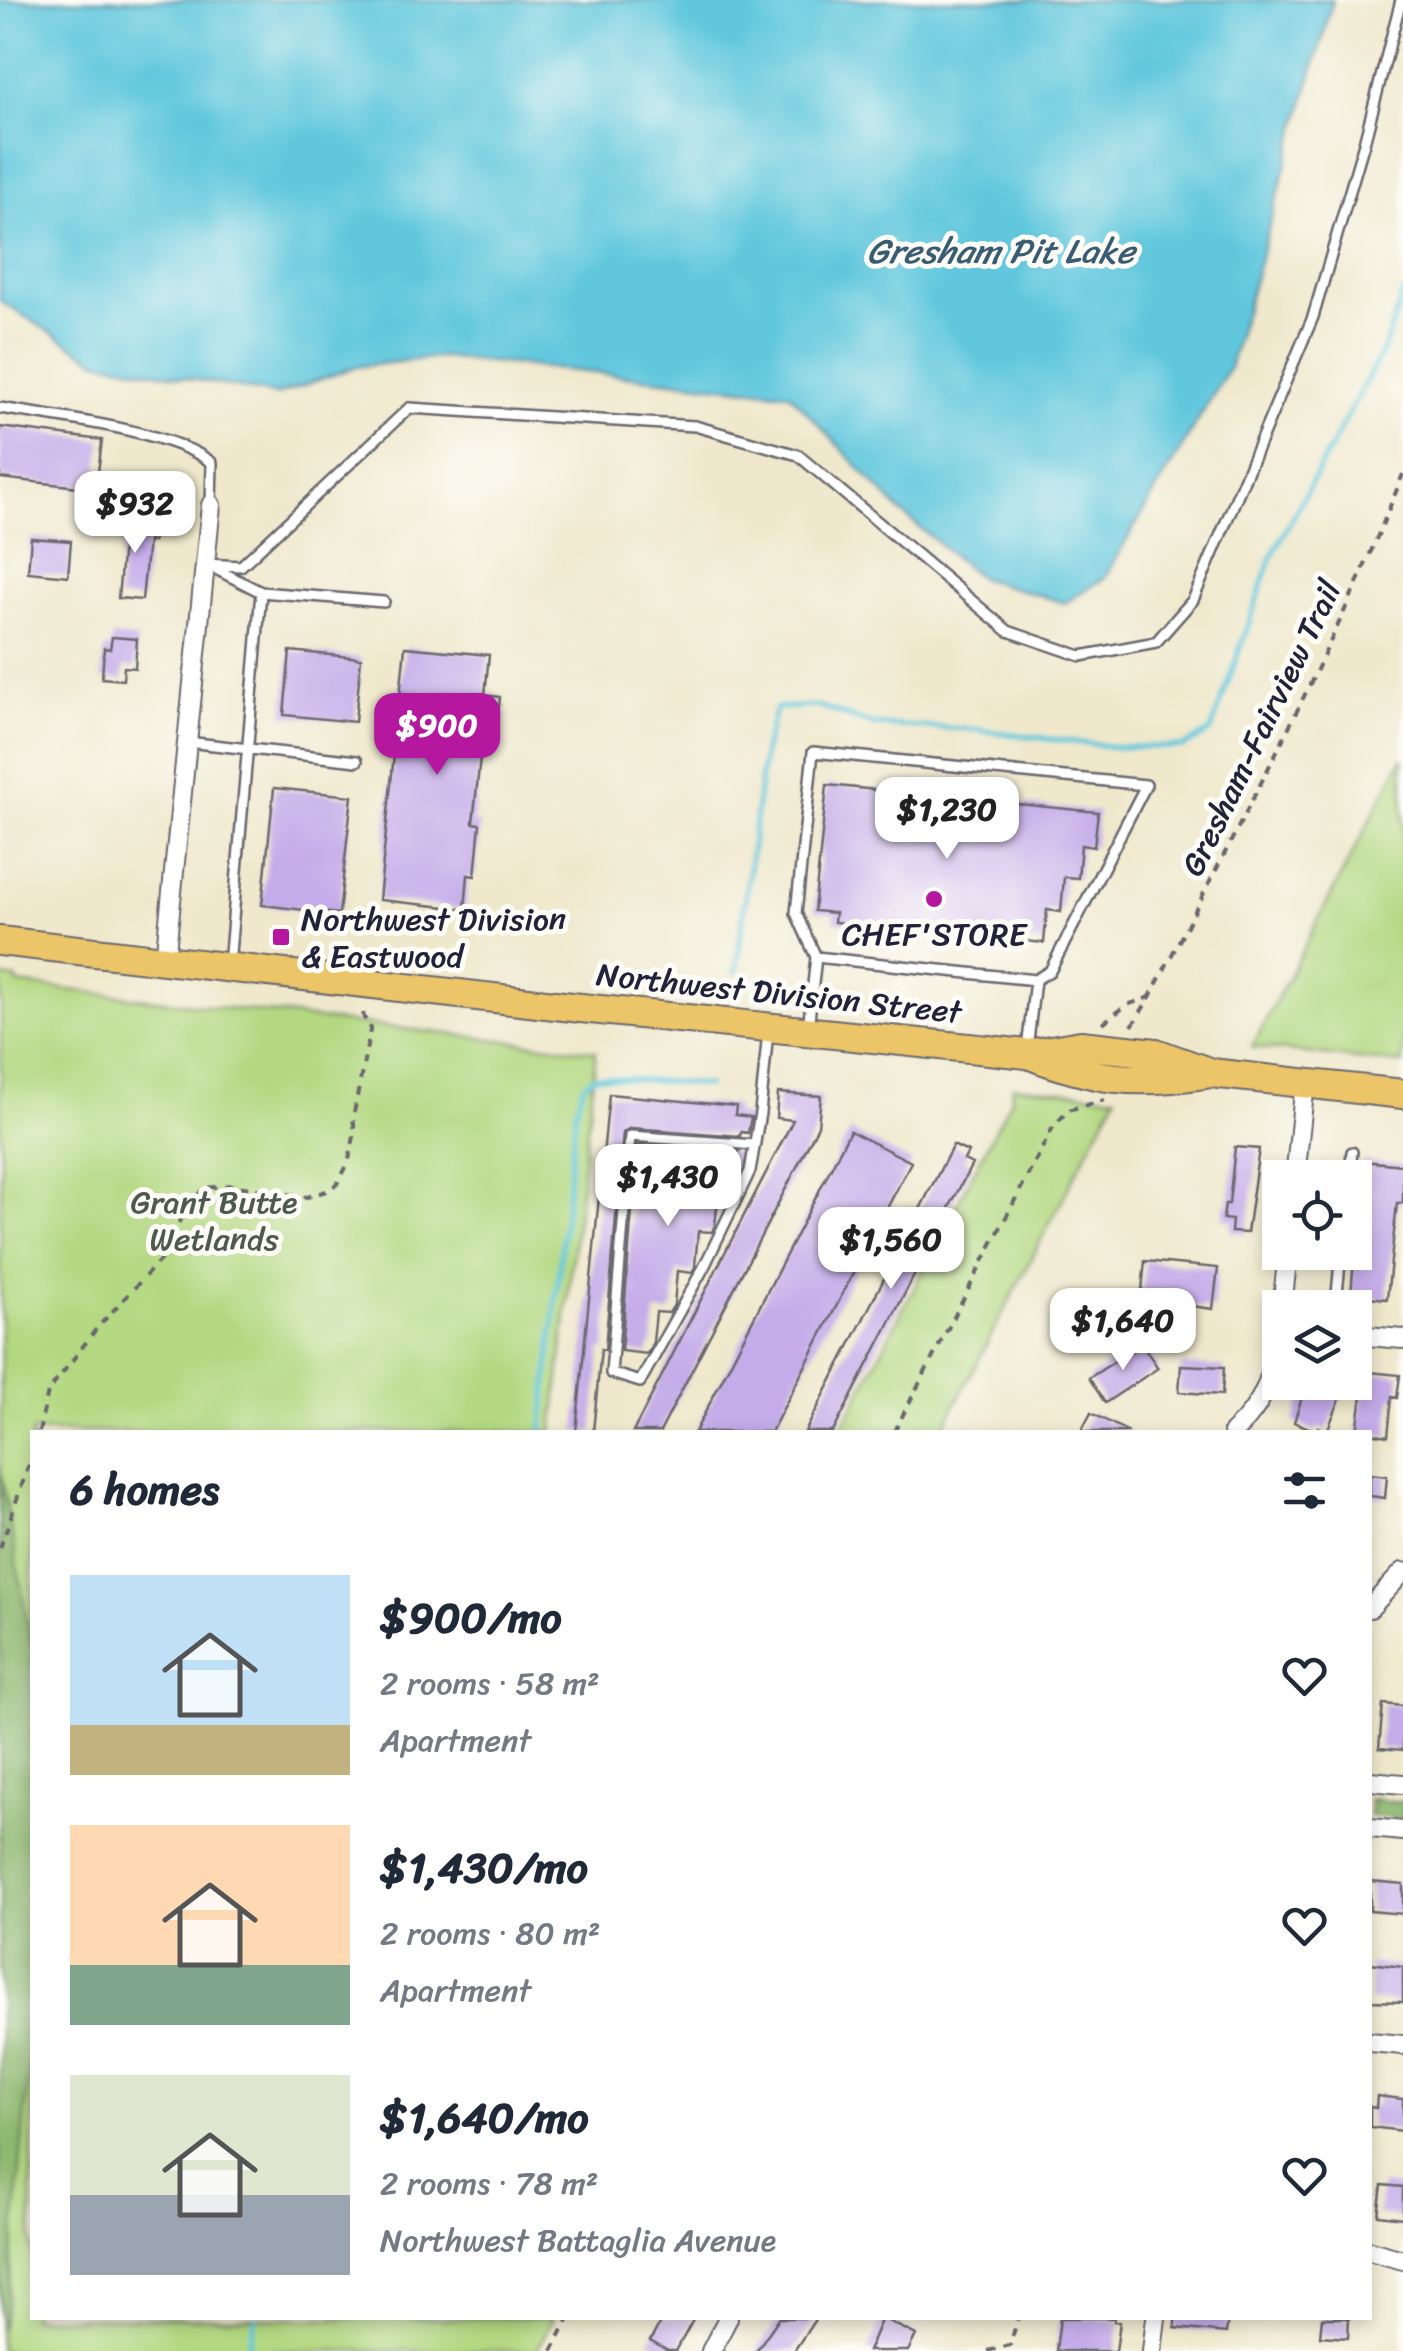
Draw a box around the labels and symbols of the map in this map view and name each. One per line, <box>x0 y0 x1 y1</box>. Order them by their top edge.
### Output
water label: Gresham Pit Lake <box>867 220 1138 282</box>
pin: $932 <box>76 471 194 556</box>
street label: Gresham-Fairview Trail <box>1165 570 1358 886</box>
pin: $900 <box>378 693 496 778</box>
pin: $1,230 <box>866 777 1028 862</box>
marker: CHEF'STORE <box>923 888 945 910</box>
place label: Northwest Division & Eastwood <box>301 891 566 985</box>
place label: CHEF'STORE <box>842 906 1028 963</box>
marker: Northwest Division & Eastwood <box>270 926 292 948</box>
street label: Northwest Division Street <box>594 946 965 1041</box>
pin: $1,430 <box>587 1144 749 1229</box>
park label: Grant Butte Wetlands <box>130 1174 298 1268</box>
pin: $1,560 <box>810 1207 972 1292</box>
pin: $1,640 <box>1042 1288 1204 1373</box>

